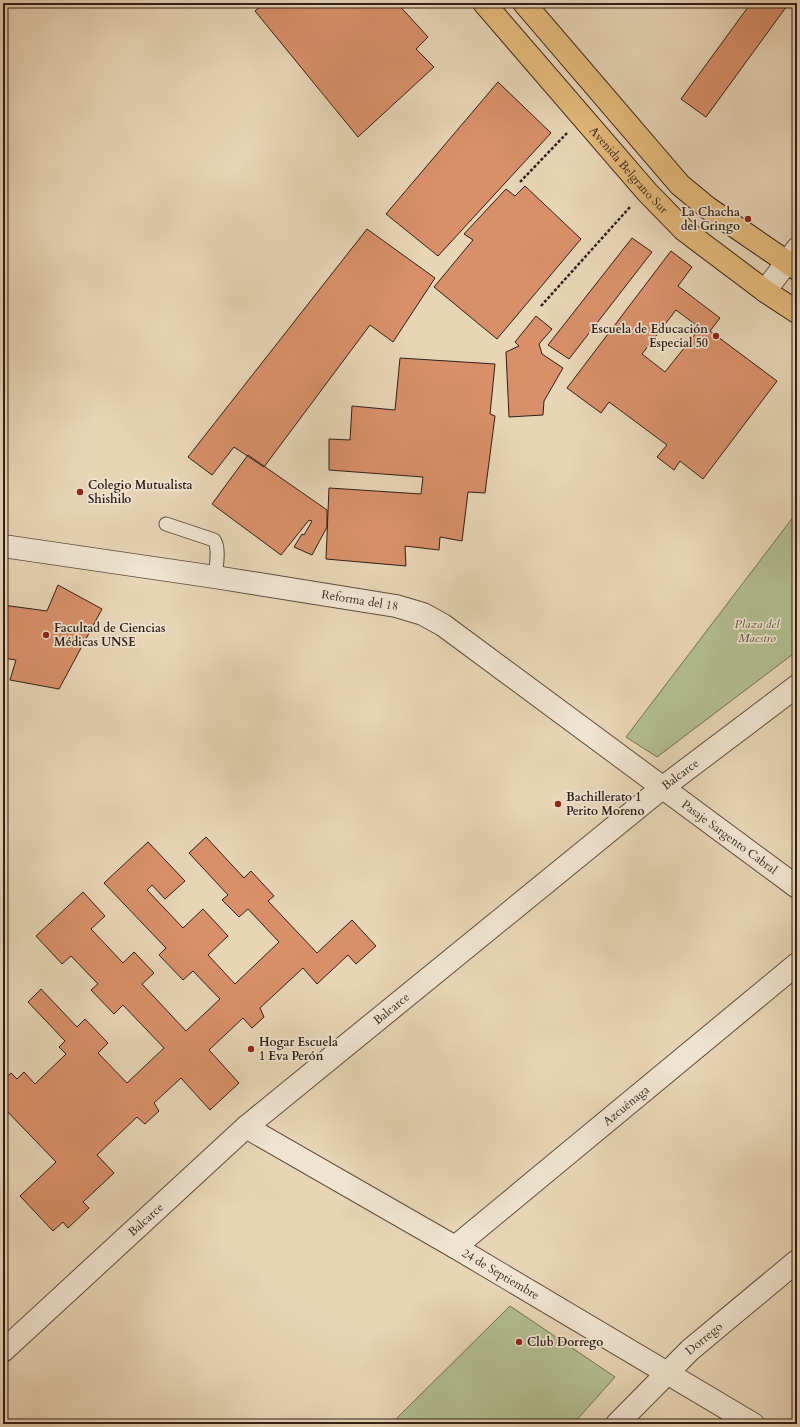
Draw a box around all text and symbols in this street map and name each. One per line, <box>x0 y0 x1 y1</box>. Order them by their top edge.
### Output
street label: Avenida Belgrano Sur <box>586 123 672 218</box>
place label: La Chacha del Gringo <box>681 204 740 234</box>
marker: La Chacha del Gringo <box>743 214 753 224</box>
place label: Escuela de Educación Especial 50 <box>591 321 708 351</box>
marker: Escuela de Educación Especial 50 <box>711 331 721 341</box>
place label: Colegio Mutualista Shishilo <box>88 477 193 507</box>
marker: Colegio Mutualista Shishilo <box>75 487 85 497</box>
street label: Reforma del 18 <box>320 586 399 614</box>
park label: Plaza del Maestro <box>735 616 780 646</box>
place label: Facultad de Ciencias Médicas UNSE <box>54 620 165 650</box>
marker: Facultad de Ciencias Médicas UNSE <box>41 630 51 640</box>
street label: Balcarce <box>659 755 702 793</box>
place label: Bachillerato 1 Perito Moreno <box>566 789 644 819</box>
street label: Pasaje Sargento Cabral <box>678 796 781 878</box>
marker: Bachillerato 1 Perito Moreno <box>553 799 563 809</box>
street label: Balcarce <box>370 989 413 1028</box>
place label: Hogar Escuela 1 Eva Perón <box>259 1034 338 1064</box>
marker: Hogar Escuela 1 Eva Perón <box>246 1044 256 1054</box>
street label: Azcuénaga <box>600 1081 653 1129</box>
street label: Balcarce <box>125 1199 167 1240</box>
street label: 24 de Septiembre <box>459 1245 542 1303</box>
street label: Dorrego <box>682 1318 726 1359</box>
place label: Club Dorrego <box>527 1334 603 1350</box>
marker: Club Dorrego <box>514 1337 524 1347</box>

